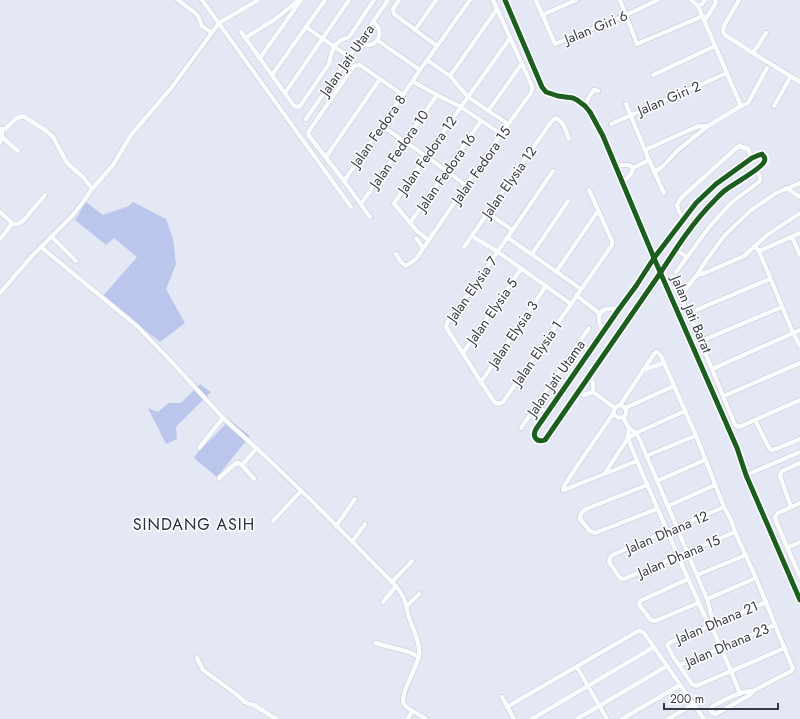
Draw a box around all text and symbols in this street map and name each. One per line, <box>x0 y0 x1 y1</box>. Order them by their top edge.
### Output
street label: Jalan Giri 6 <box>559 5 631 50</box>
street label: Jalan Jati Utara <box>314 20 379 101</box>
street label: Jalan Giri 2 <box>633 76 704 121</box>
street label: Jalan Fedora 8 <box>344 91 410 173</box>
street label: Jalan Fedora 10 <box>363 106 433 194</box>
street label: Jalan Fedora 12 <box>392 112 461 200</box>
street label: Jalan Fedora 15 <box>446 122 515 210</box>
street label: Jalan Fedora 16 <box>411 129 480 217</box>
street label: Jalan Elysia 12 <box>476 142 541 223</box>
street label: Jalan Elysia 7 <box>441 252 502 328</box>
street label: Jalan Jati Barat <box>666 270 718 356</box>
street label: Jalan Elysia 5 <box>461 274 522 350</box>
street label: Jalan Elysia 3 <box>482 296 543 373</box>
street label: Jalan Elysia 1 <box>506 316 567 391</box>
street label: Jalan Jati Utama <box>521 336 590 422</box>
street label: Jalan Dhana 12 <box>621 506 711 559</box>
district label: SINDANG ASIH <box>133 513 255 536</box>
street label: Jalan Dhana 15 <box>633 530 723 583</box>
street label: Jalan Dhana 21 <box>671 596 761 649</box>
street label: Jalan Dhana 23 <box>680 618 772 672</box>
scale bar <box>664 685 778 711</box>
text: 200 m <box>670 690 704 708</box>

